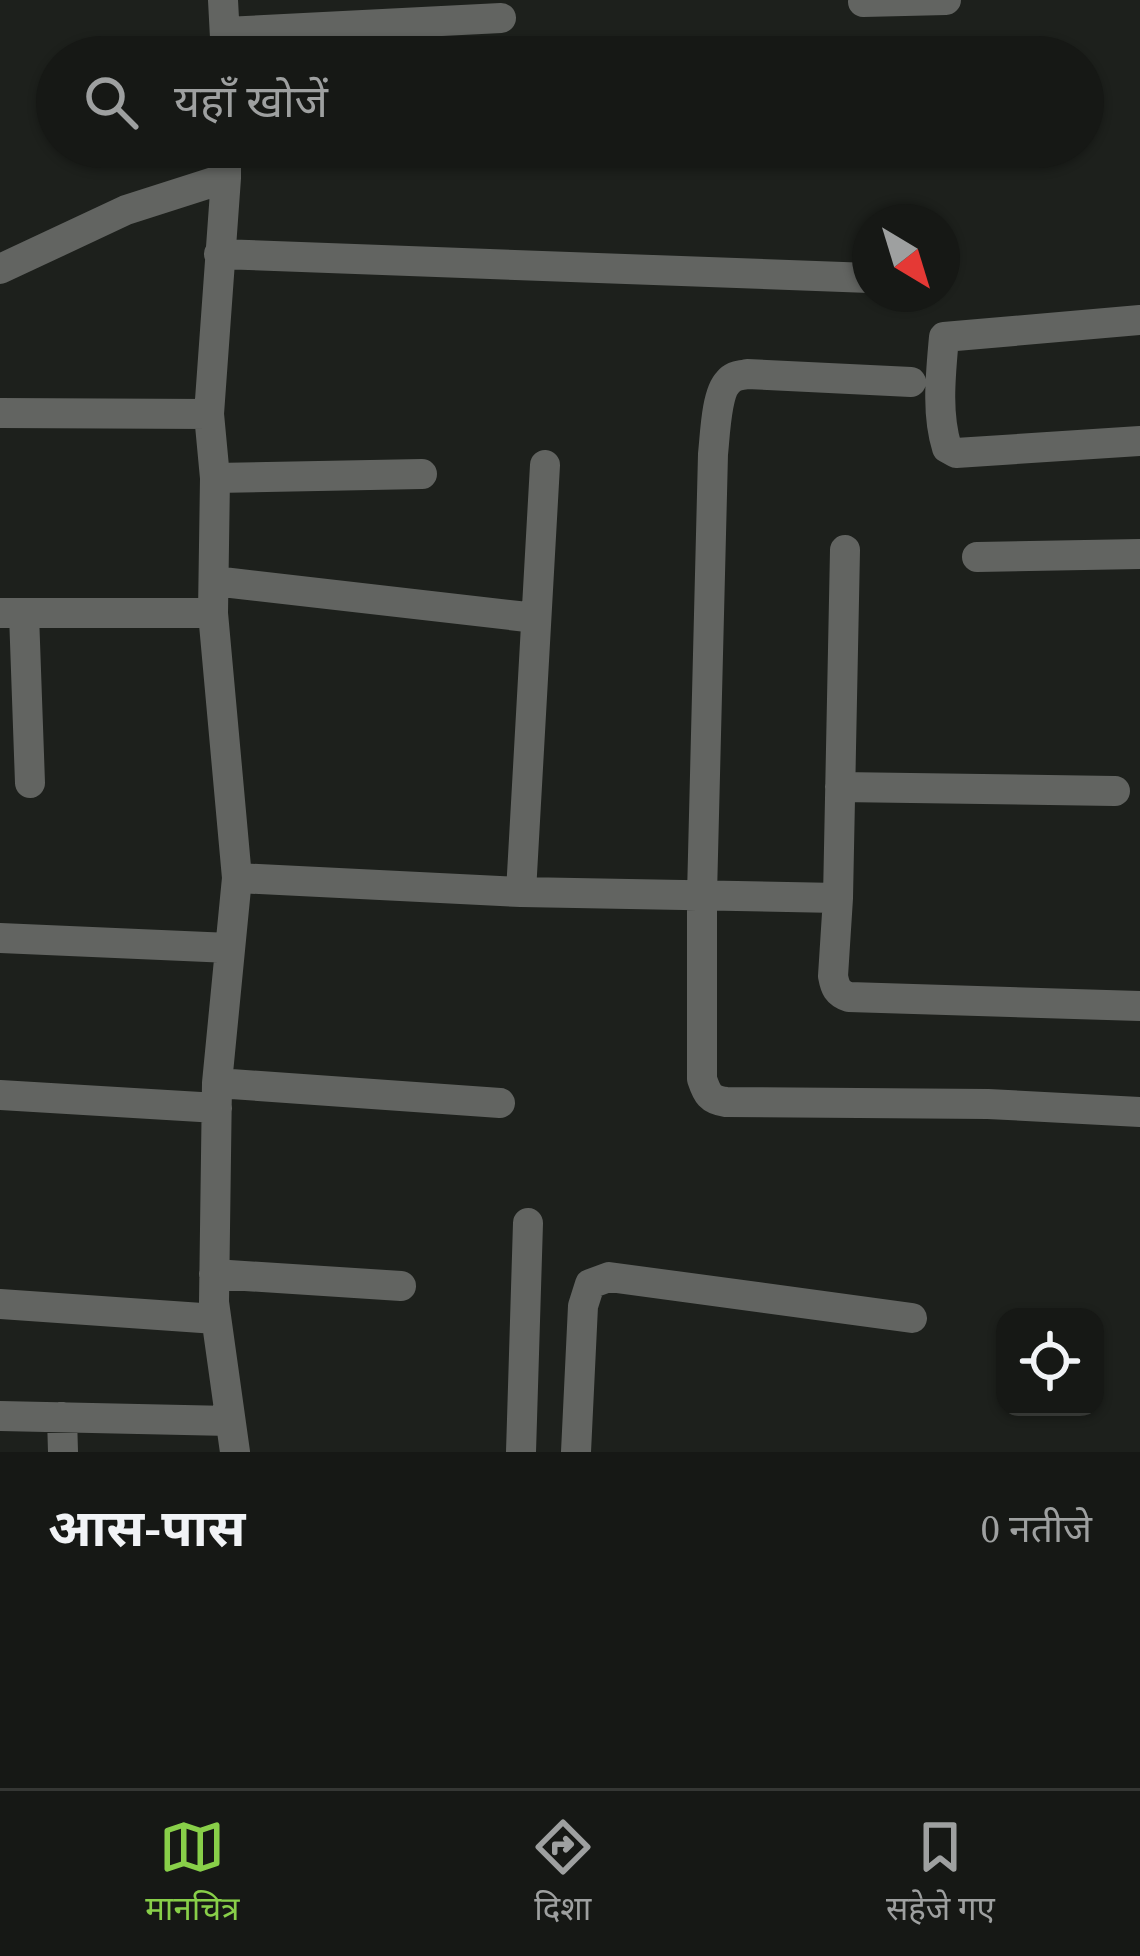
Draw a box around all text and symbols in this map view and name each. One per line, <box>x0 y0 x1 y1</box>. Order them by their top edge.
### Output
search box <box>36 36 1104 168</box>
icon: search <box>78 69 144 135</box>
text: यहाँ खोजें <box>174 70 328 132</box>
north arrow <box>852 204 960 312</box>
map controls <box>996 1308 1104 1416</box>
button: locate <box>996 1308 1104 1416</box>
text: आस-पास <box>48 1493 245 1563</box>
text: 0 नतीजे <box>980 1502 1092 1555</box>
tab: मानचित्र <box>145 1814 239 1933</box>
tab: दिशा <box>530 1814 596 1933</box>
tab: सहेजे गए <box>886 1814 995 1933</box>

